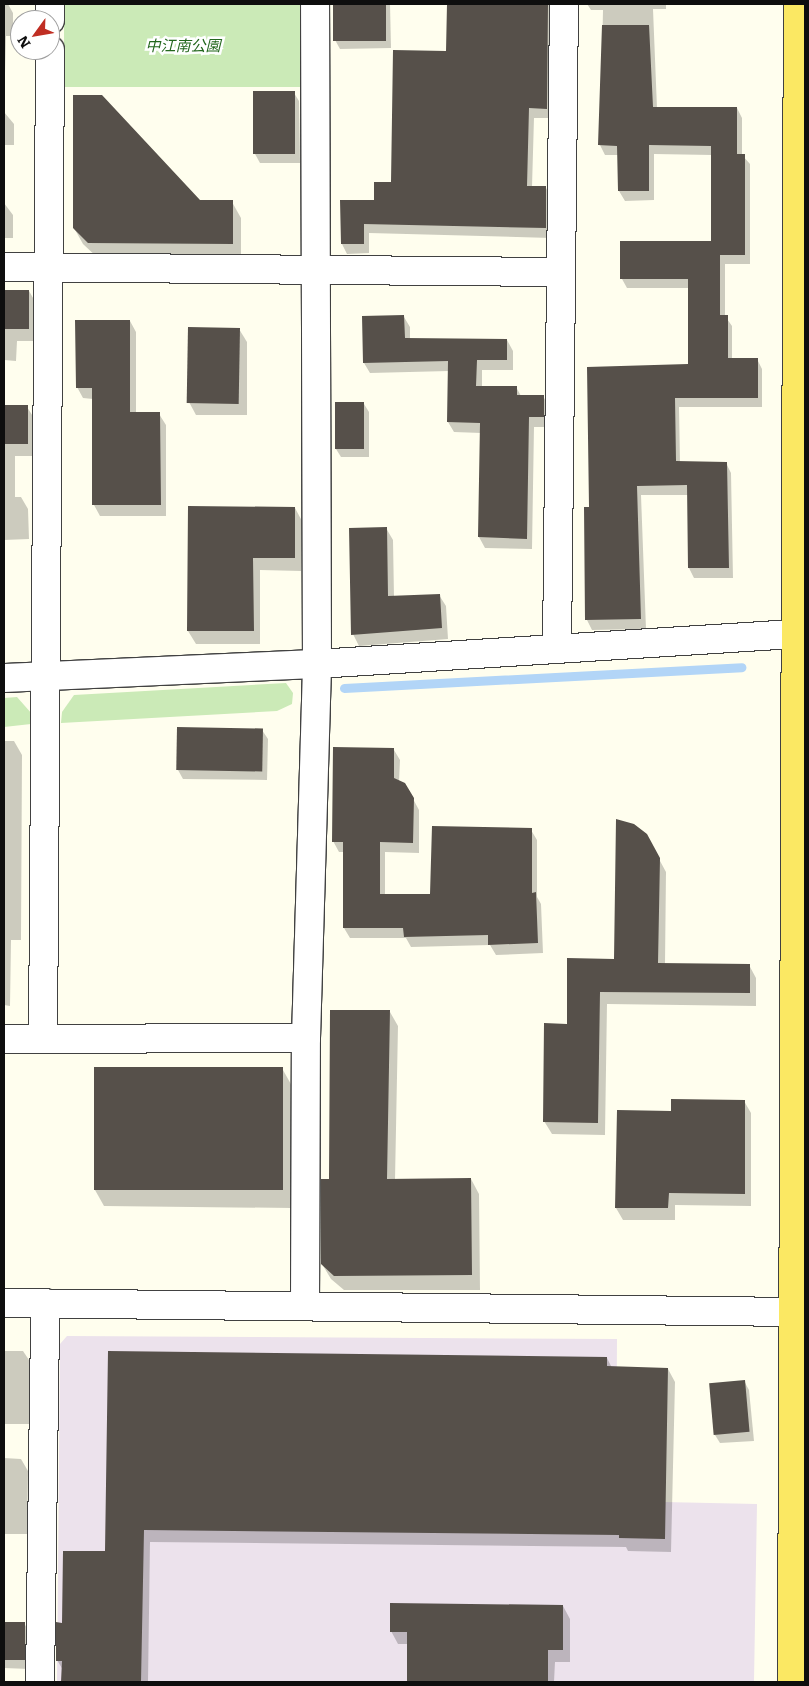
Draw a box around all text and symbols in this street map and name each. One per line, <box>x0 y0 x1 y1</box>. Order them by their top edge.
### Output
north arrow <box>10 10 60 60</box>
text: N <box>12 32 35 53</box>
park label: 中江南公園 <box>146 36 220 54</box>

